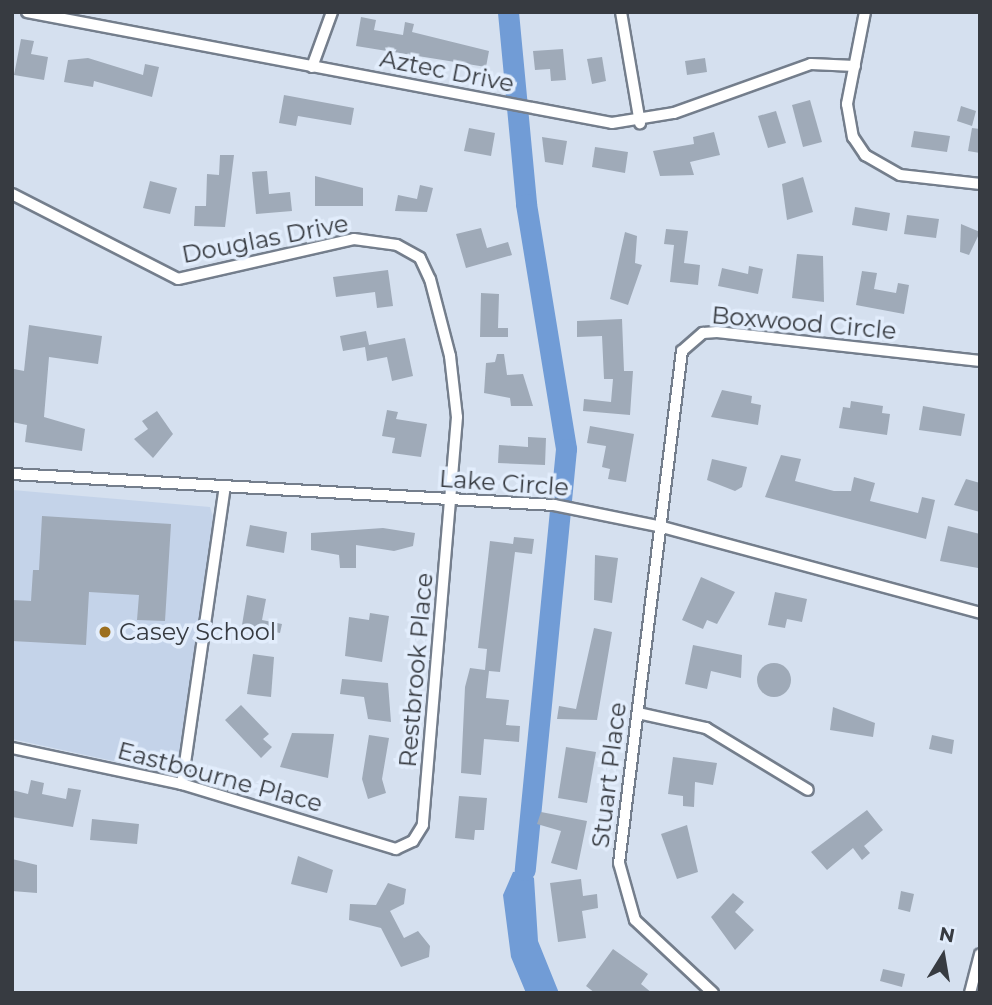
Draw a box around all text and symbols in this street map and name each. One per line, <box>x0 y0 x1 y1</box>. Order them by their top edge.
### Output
street label: Aztec Drive <box>378 44 516 98</box>
street label: Douglas Drive <box>179 209 351 269</box>
street label: Boxwood Circle <box>710 301 898 345</box>
street label: Lake Circle <box>438 464 570 502</box>
street label: Restbrook Place <box>393 571 439 769</box>
place label: Casey School <box>119 618 276 646</box>
marker: Casey School <box>97 624 113 640</box>
street label: Stuart Place <box>586 701 632 849</box>
street label: Eastbourne Place <box>114 736 326 818</box>
north arrow <box>908 921 978 991</box>
text: N <box>937 922 957 948</box>

